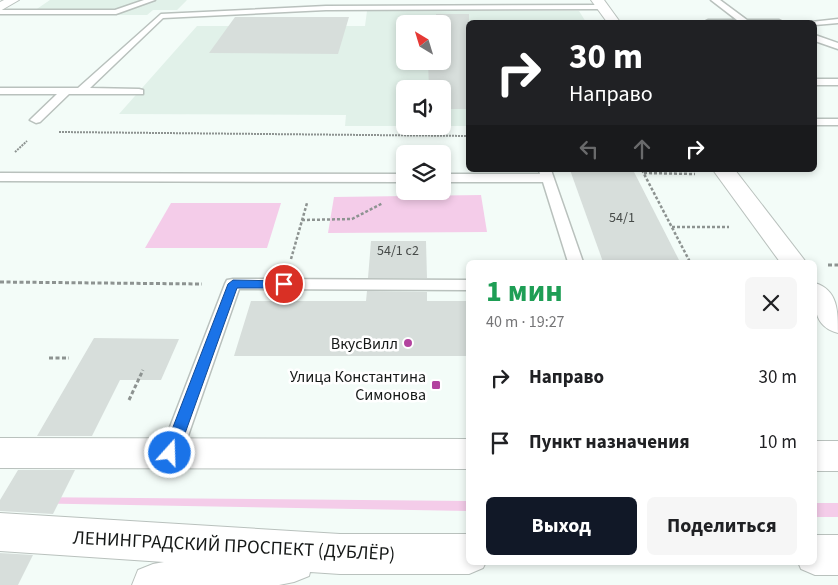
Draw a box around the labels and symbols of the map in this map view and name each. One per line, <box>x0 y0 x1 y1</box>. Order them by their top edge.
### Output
north arrow <box>396 15 451 70</box>
house number: 54/1 <box>609 208 635 228</box>
house number: 54/1 с2 <box>377 241 419 261</box>
pin <box>263 263 305 305</box>
place label: ВкусВилл <box>331 333 398 355</box>
marker: ВкусВилл <box>402 337 414 349</box>
place label: Улица Константина Симонова <box>290 366 426 406</box>
marker: Улица Константина Симонова <box>430 379 442 391</box>
position arrow <box>143 426 195 478</box>
street label: ЛЕНИНГРАДСКИЙ ПРОСПЕКТ (ДУБЛЁР) <box>72 525 396 568</box>

